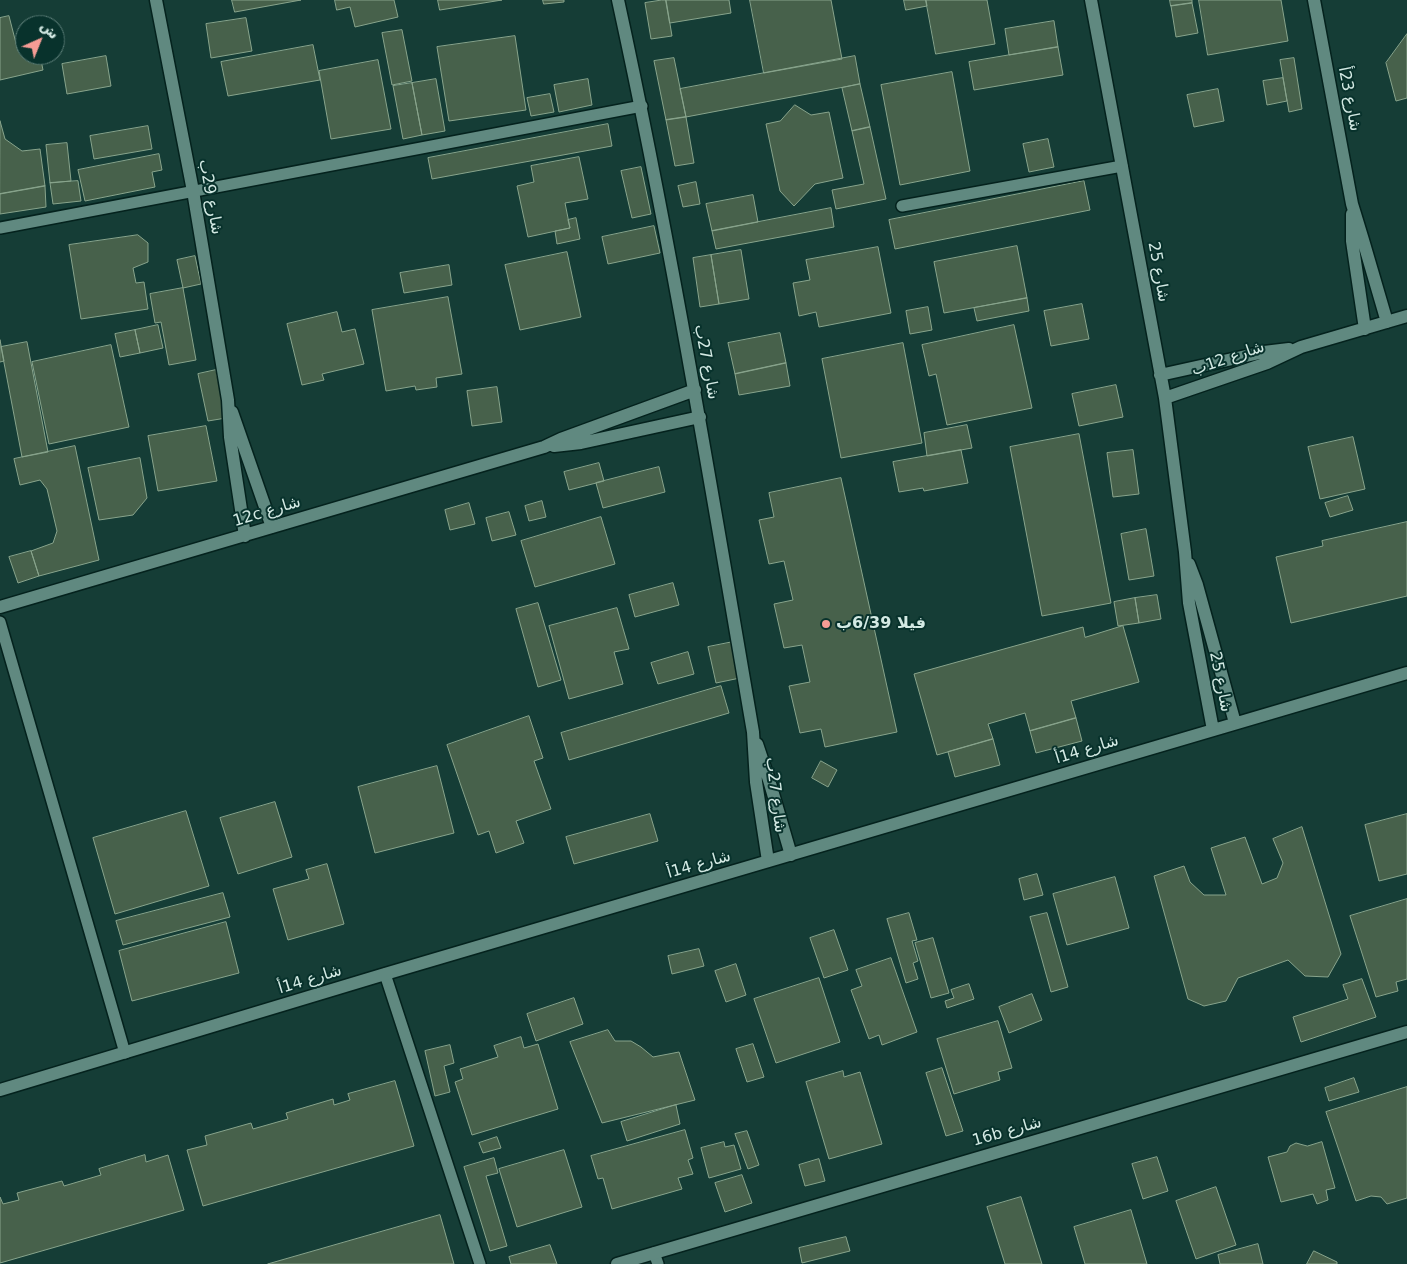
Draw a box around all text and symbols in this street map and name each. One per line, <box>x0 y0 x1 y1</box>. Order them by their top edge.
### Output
north arrow <box>15 15 65 65</box>
text: ش <box>37 17 62 42</box>
street label: شارع 23أ <box>1333 65 1365 133</box>
street label: شارع 29ب <box>194 158 226 236</box>
street label: شارع 25 <box>1143 240 1173 304</box>
street label: شارع 27ب <box>689 323 723 401</box>
street label: شارع 12ب <box>1189 338 1267 380</box>
street label: 12c شارع <box>231 493 303 531</box>
place label: فيلا 6/39ب <box>836 614 926 634</box>
marker: فيلا 6/39ب <box>820 618 832 630</box>
street label: شارع 25 <box>1205 650 1235 714</box>
street label: شارع 14أ <box>1053 731 1121 769</box>
street label: شارع 27ب <box>761 756 789 834</box>
street label: شارع 14أ <box>665 847 733 883</box>
street label: شارع 14أ <box>276 961 344 999</box>
street label: 16b شارع <box>970 1113 1044 1151</box>

